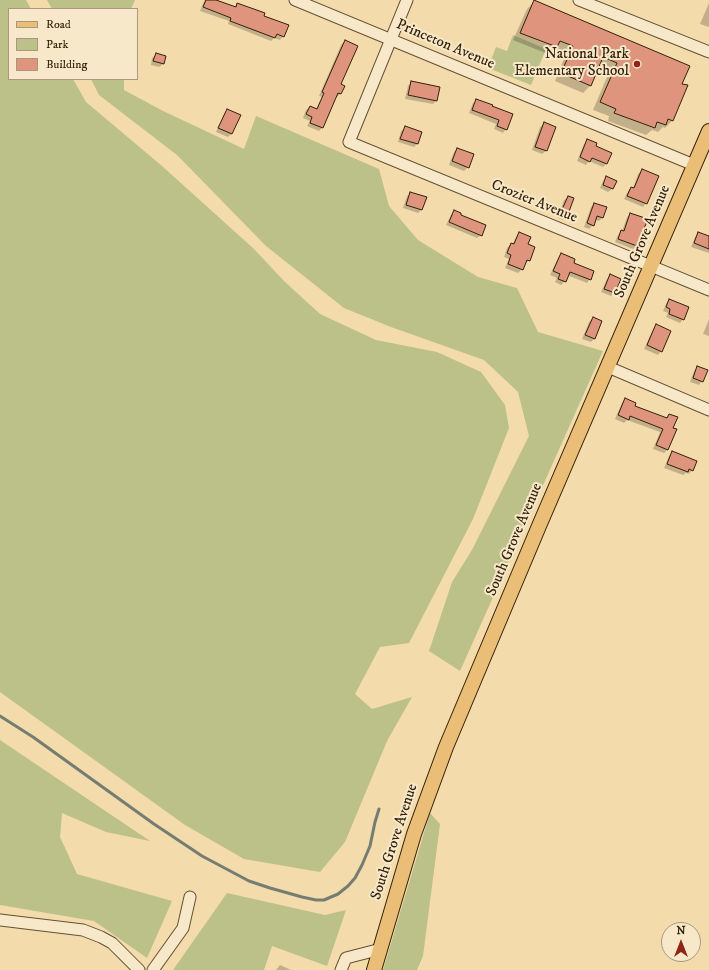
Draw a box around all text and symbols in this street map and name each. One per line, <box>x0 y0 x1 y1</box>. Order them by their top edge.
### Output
legend <box>8 8 138 80</box>
street label: Princeton Avenue <box>393 16 497 74</box>
text: Road <box>46 17 71 32</box>
text: Park <box>46 37 68 52</box>
place label: National Park Elementary School <box>514 46 629 81</box>
text: Building <box>46 57 87 72</box>
marker: National Park Elementary School <box>632 59 642 69</box>
street label: Crozier Avenue <box>488 177 580 227</box>
street label: South Grove Avenue <box>611 183 675 301</box>
street label: South Grove Avenue <box>483 481 547 599</box>
street label: South Grove Avenue <box>368 782 422 902</box>
north arrow <box>661 922 701 962</box>
text: N <box>676 924 686 938</box>

